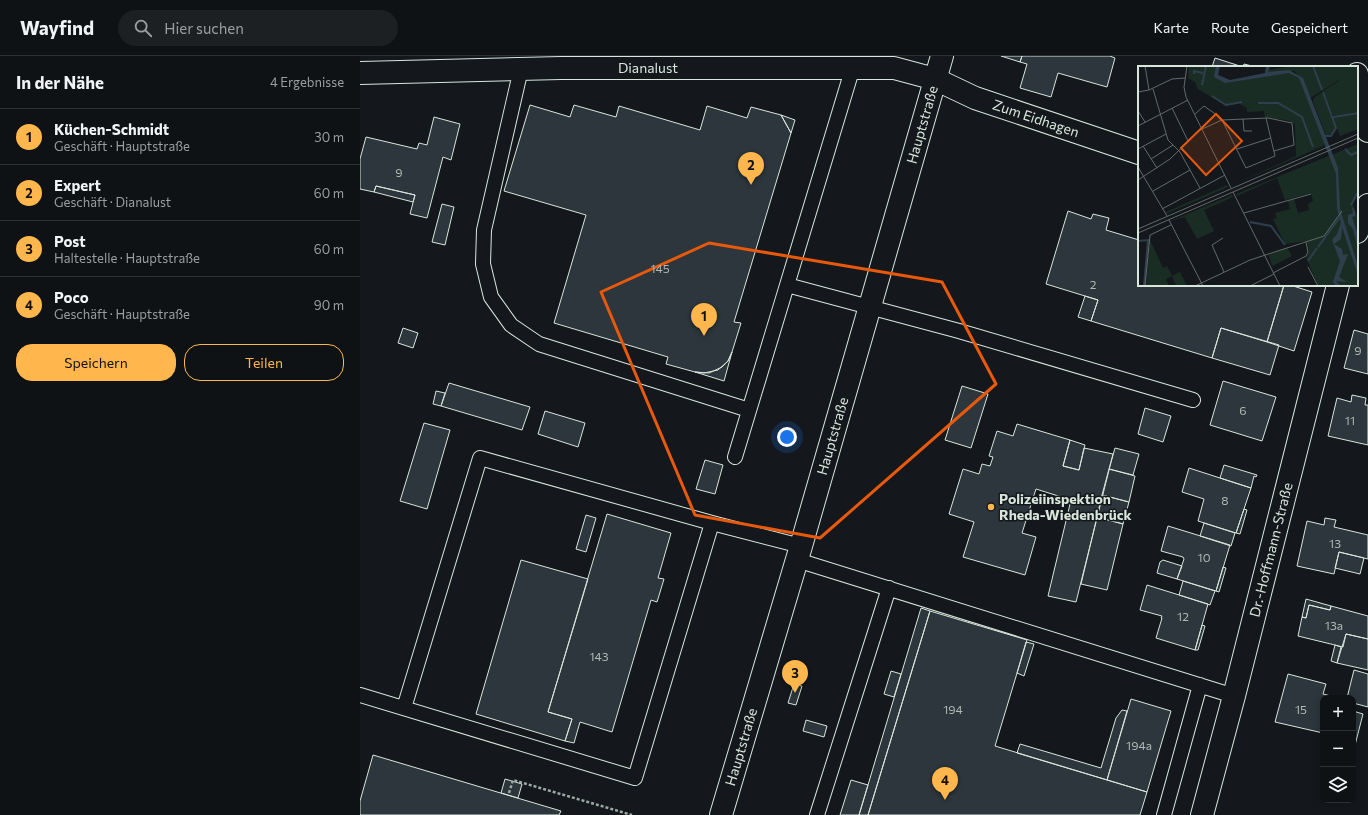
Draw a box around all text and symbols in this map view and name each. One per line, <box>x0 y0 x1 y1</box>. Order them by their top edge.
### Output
search box <box>118 10 398 46</box>
text: Wayfind <box>20 16 94 39</box>
icon: search <box>132 17 154 39</box>
text: Hier suchen <box>164 19 244 37</box>
text: Karte <box>1154 19 1189 36</box>
text: Route <box>1211 19 1249 36</box>
text: Gespeichert <box>1271 19 1348 36</box>
street label: Dianalust <box>618 59 678 76</box>
inset map <box>1138 66 1358 286</box>
text: In der Nähe <box>16 72 104 93</box>
text: 4 Ergebnisse <box>270 74 344 90</box>
street label: Hauptstraße <box>902 84 941 166</box>
street label: Zum Eidhagen <box>990 96 1082 140</box>
text: Küchen-Schmidt <box>54 120 169 138</box>
text: 1 <box>26 129 32 145</box>
text: 30 m <box>314 129 344 145</box>
text: Geschäft · Hauptstraße <box>54 138 190 154</box>
pin: 2 <box>738 152 764 185</box>
house number: 9 <box>395 165 403 179</box>
text: Expert <box>54 176 101 194</box>
text: 2 <box>25 185 33 201</box>
text: 60 m <box>314 185 344 201</box>
text: Geschäft · Dianalust <box>54 194 171 210</box>
text: Post <box>54 232 86 250</box>
text: 3 <box>25 241 33 257</box>
text: 60 m <box>314 241 344 257</box>
text: Haltestelle · Hauptstraße <box>54 250 200 266</box>
house number: 145 <box>650 261 670 275</box>
house number: 2 <box>1090 277 1097 291</box>
text: Poco <box>54 288 89 306</box>
text: 4 <box>25 297 33 313</box>
text: 90 m <box>314 297 344 313</box>
pin: 1 <box>691 303 717 336</box>
text: Geschäft · Hauptstraße <box>54 306 190 322</box>
house number: 9 <box>1354 343 1362 357</box>
button: Speichern <box>16 344 176 381</box>
button: Teilen <box>184 344 344 381</box>
street label: Hauptstraße <box>813 395 851 477</box>
house number: 6 <box>1239 403 1247 417</box>
house number: 11 <box>1345 413 1355 427</box>
your location <box>777 427 797 447</box>
street label: Dr.-Hoffmann-Straße <box>1245 481 1296 619</box>
place label: Polizeiinspektion Rheda-Wiedenbrück <box>999 490 1132 523</box>
house number: 8 <box>1221 493 1229 507</box>
marker: Polizeiinspektion Rheda-Wiedenbrück <box>986 502 996 512</box>
house number: 13 <box>1329 536 1341 550</box>
house number: 10 <box>1198 550 1211 564</box>
house number: 12 <box>1177 609 1189 623</box>
house number: 13a <box>1325 618 1343 632</box>
house number: 143 <box>589 649 609 663</box>
pin: 3 <box>782 660 808 693</box>
map controls <box>1320 695 1356 803</box>
button: + <box>1320 695 1356 731</box>
house number: 194 <box>943 702 963 716</box>
house number: 15 <box>1295 702 1307 716</box>
street label: Hauptstraße <box>721 706 760 788</box>
button: − <box>1320 731 1356 767</box>
house number: 194a <box>1126 738 1152 752</box>
pin: 4 <box>932 767 958 800</box>
button: layers <box>1320 767 1356 803</box>

